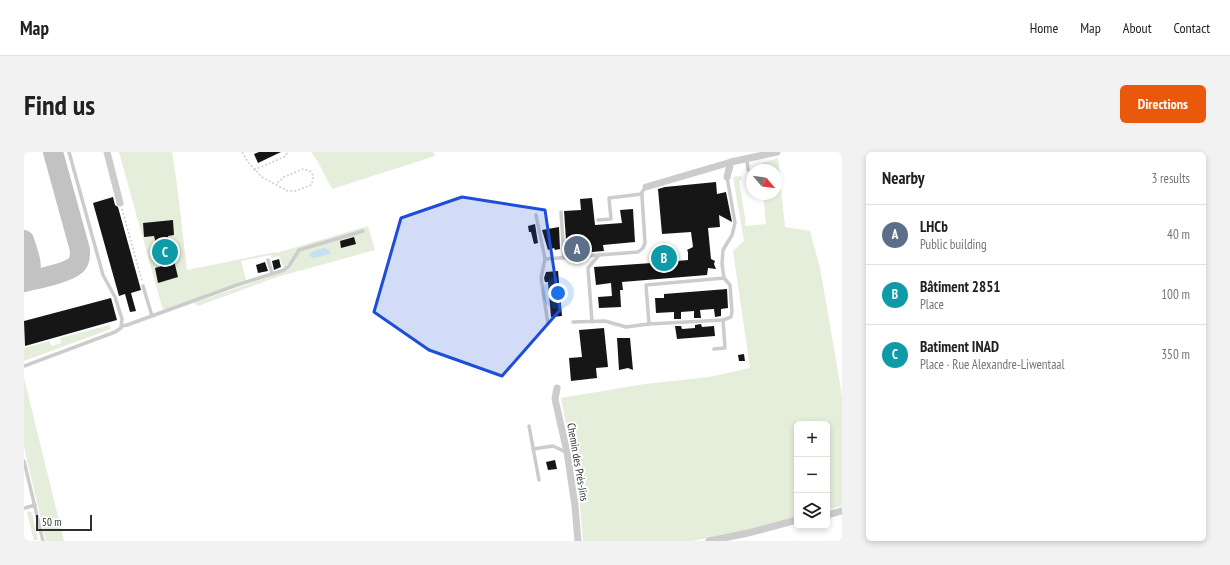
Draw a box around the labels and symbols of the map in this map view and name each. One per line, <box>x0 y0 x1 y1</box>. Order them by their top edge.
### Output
north arrow <box>746 164 782 200</box>
pin: A <box>564 234 590 264</box>
pin: C <box>152 237 178 267</box>
pin: B <box>651 243 677 273</box>
your location <box>548 283 568 303</box>
street label: Chemin des Prés-Jins <box>564 422 592 502</box>
scale bar <box>36 513 92 532</box>

